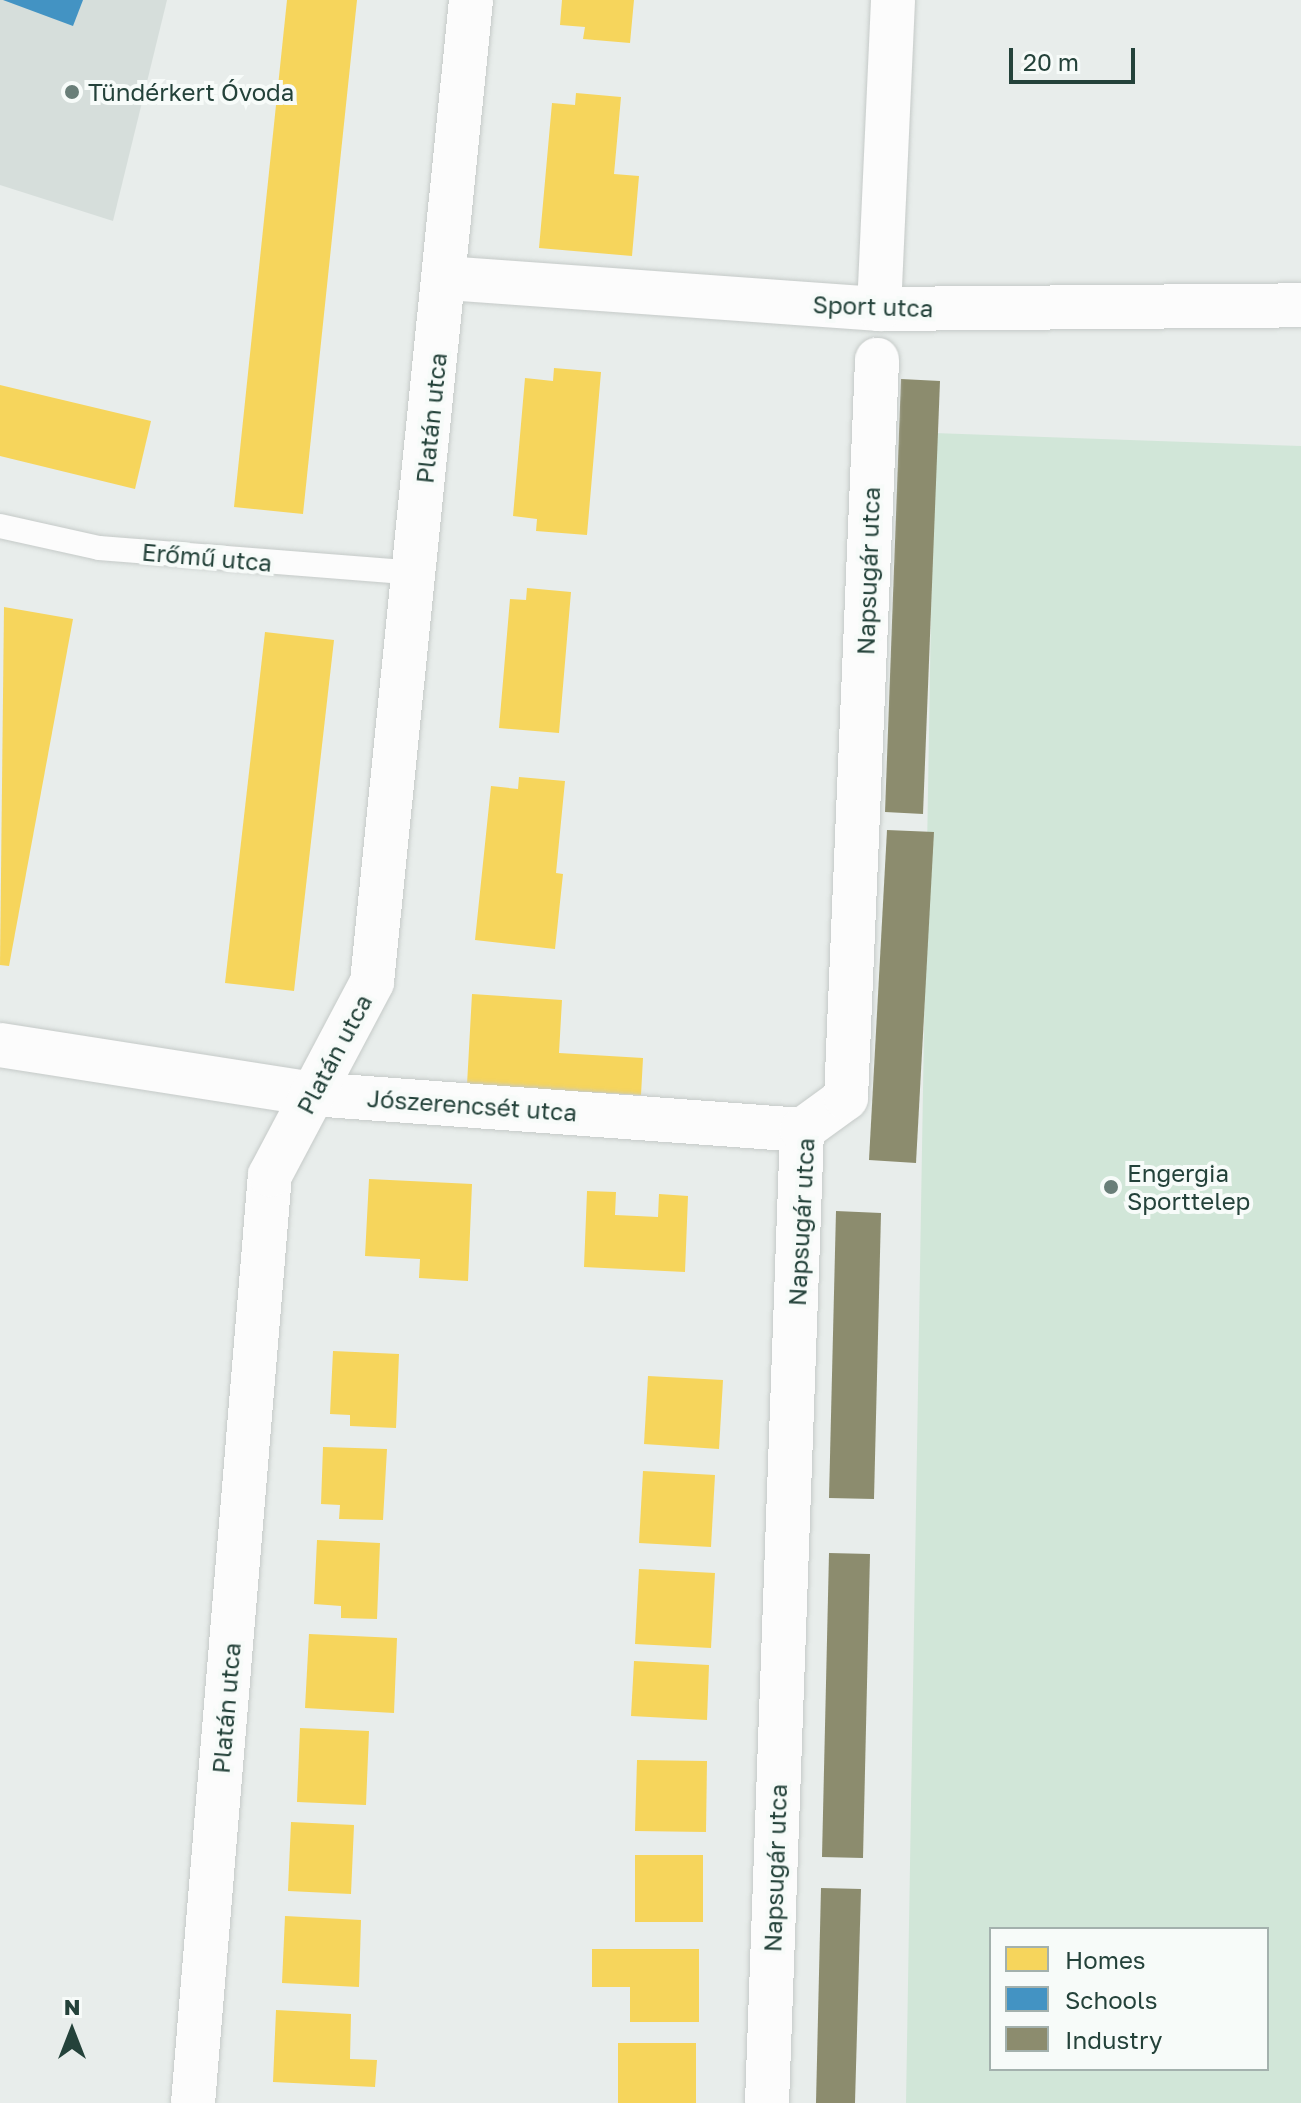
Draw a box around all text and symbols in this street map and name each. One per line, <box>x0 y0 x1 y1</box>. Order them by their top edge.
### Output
scale bar <box>1013 32 1139 82</box>
text: 20 m <box>1023 47 1079 76</box>
place label: Tündérkert Óvoda <box>88 78 294 106</box>
marker: Tündérkert Óvoda <box>63 83 81 101</box>
street label: Sport utca <box>812 290 934 322</box>
street label: Platán utca <box>410 351 452 485</box>
street label: Napsugár utca <box>851 486 885 656</box>
street label: Erőmű utca <box>141 537 273 577</box>
street label: Platán utca <box>290 989 378 1119</box>
street label: Jószerencsét utca <box>366 1083 578 1127</box>
street label: Napsugár utca <box>782 1137 820 1307</box>
place label: Engergia Sporttelep <box>1127 1159 1250 1215</box>
marker: Engergia Sporttelep <box>1102 1178 1120 1196</box>
street label: Platán utca <box>206 1641 246 1775</box>
street label: Napsugár utca <box>758 1783 792 1953</box>
legend <box>989 1927 1269 2071</box>
text: Homes <box>1065 1945 1146 1974</box>
text: Schools <box>1065 1985 1157 2014</box>
north arrow <box>32 1991 112 2071</box>
text: N <box>64 1993 80 2020</box>
text: Industry <box>1065 2025 1162 2054</box>

